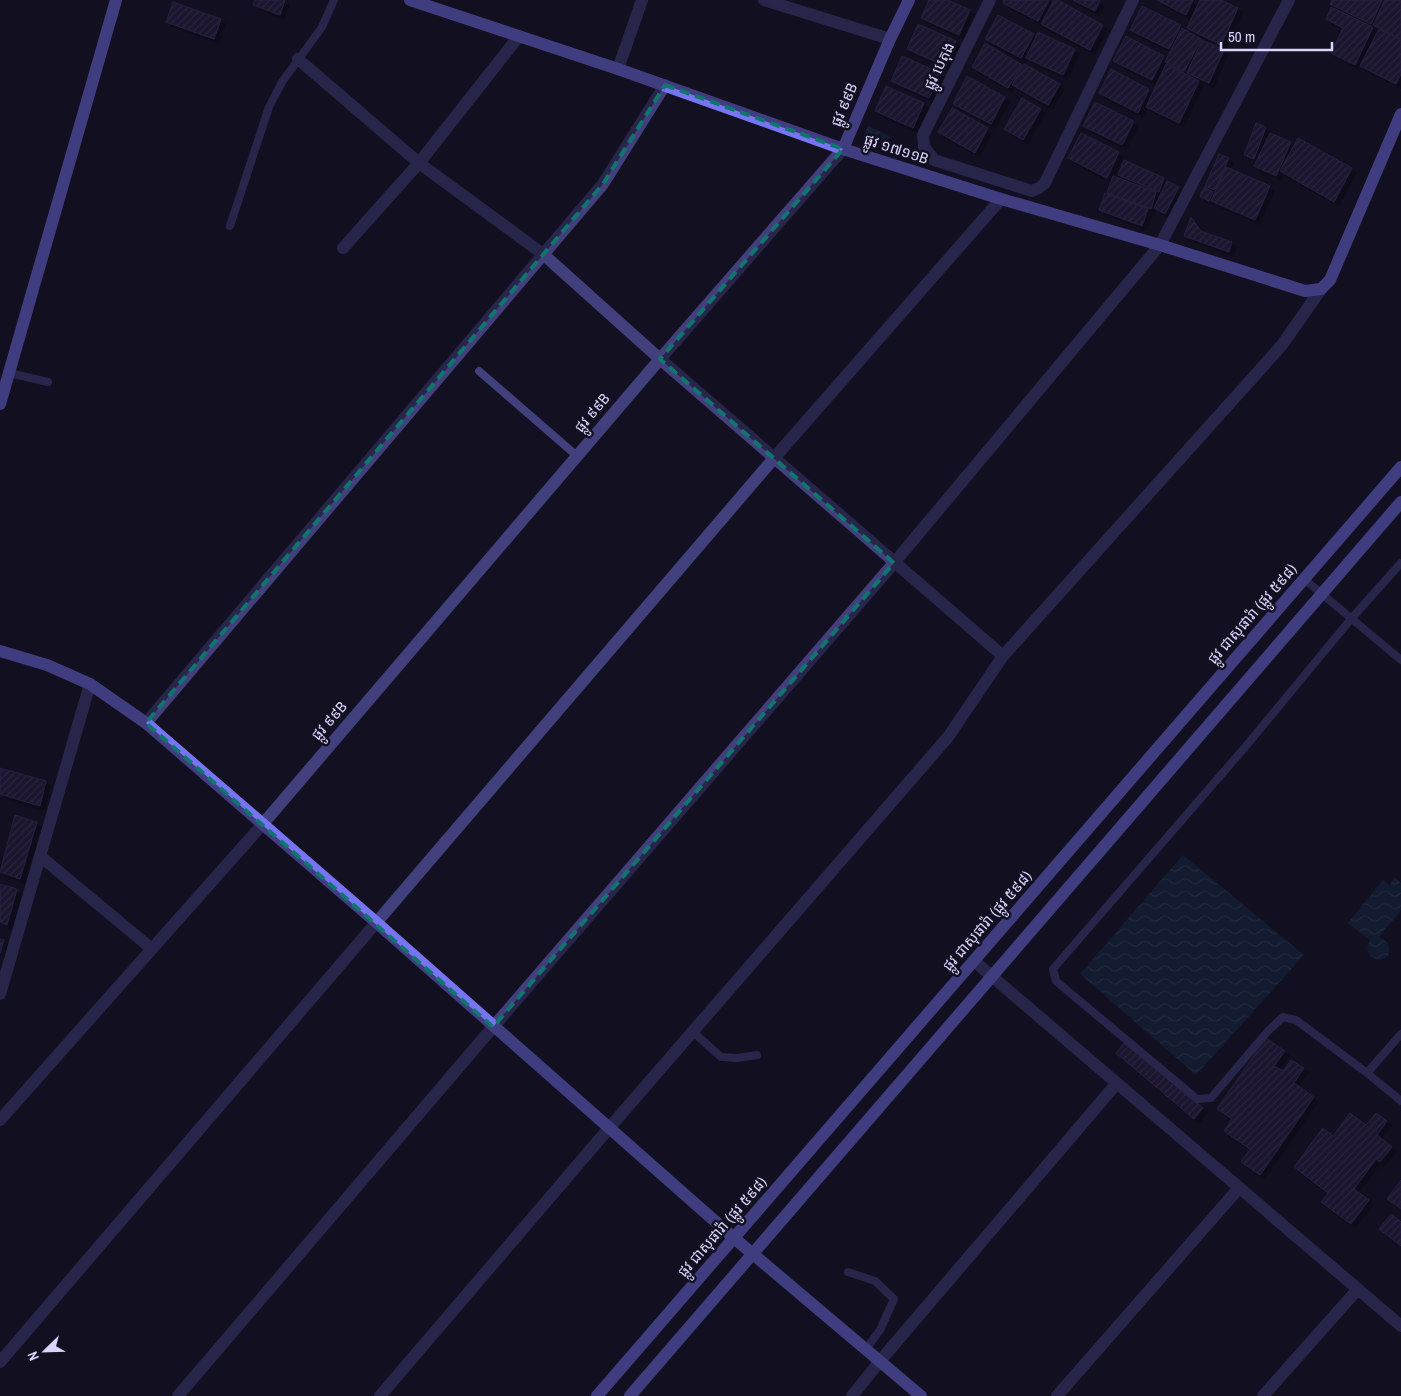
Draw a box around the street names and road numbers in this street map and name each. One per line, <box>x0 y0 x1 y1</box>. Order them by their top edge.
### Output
street label: ផ្លូវ បេតុង <box>918 38 962 95</box>
street label: ផ្លូវ ៩៩B <box>825 80 865 131</box>
street label: ផ្លូវ ១៧១១B <box>860 128 931 172</box>
street label: ផ្លូវ ៩៩B <box>569 389 617 439</box>
street label: ផ្លូវ ជាសុផារ៉ា (ផ្លូវ ៥៩៨) <box>1202 559 1304 671</box>
street label: ផ្លូវ ៩៩B <box>306 697 354 747</box>
street label: ផ្លូវ ជាសុផារ៉ា (ផ្លូវ ៥៩៨) <box>937 866 1039 978</box>
street label: ផ្លូវ ជាសុផារ៉ា (ផ្លូវ ៥៩៨) <box>672 1172 774 1284</box>

